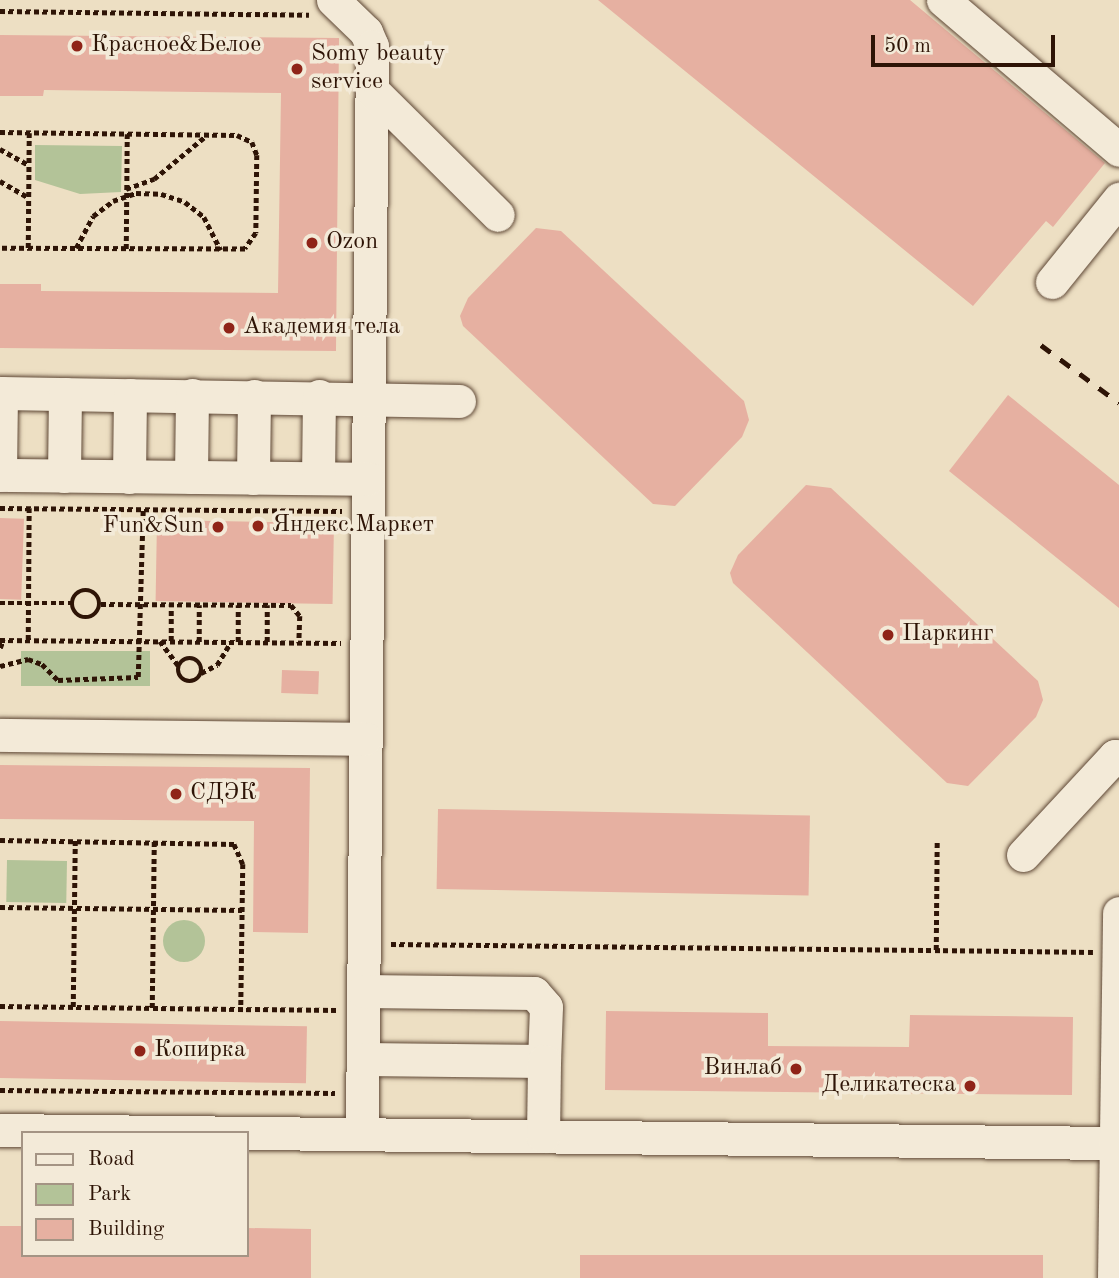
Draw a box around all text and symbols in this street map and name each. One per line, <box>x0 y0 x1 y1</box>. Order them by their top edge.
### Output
scale bar <box>874 21 1058 65</box>
place label: Красное&Белое <box>91 32 261 60</box>
text: 50 m <box>884 36 931 57</box>
marker: Красное&Белое <box>69 38 85 54</box>
place label: Somy beauty service <box>311 41 445 97</box>
marker: Somy beauty service <box>289 61 305 77</box>
place label: Ozon <box>326 229 378 257</box>
marker: Ozon <box>304 235 320 251</box>
place label: Академия тела <box>243 314 400 342</box>
marker: Академия тела <box>221 320 237 336</box>
place label: Яндекс.Маркет <box>272 512 434 540</box>
place label: Fun&Sun <box>102 513 204 541</box>
marker: Яндекс.Маркет <box>250 518 266 534</box>
marker: Fun&Sun <box>210 519 226 535</box>
place label: Паркинг <box>902 621 994 649</box>
marker: Паркинг <box>880 627 896 643</box>
place label: СДЭК <box>190 780 257 808</box>
marker: СДЭК <box>168 786 184 802</box>
place label: Копирка <box>154 1037 246 1065</box>
marker: Копирка <box>132 1043 148 1059</box>
place label: Винлаб <box>704 1055 782 1083</box>
marker: Винлаб <box>788 1061 804 1077</box>
place label: Деликатеска <box>822 1072 956 1100</box>
marker: Деликатеска <box>962 1078 978 1094</box>
legend <box>21 1131 248 1257</box>
text: Road <box>88 1149 135 1170</box>
text: Park <box>88 1184 131 1205</box>
text: Building <box>88 1219 164 1240</box>

